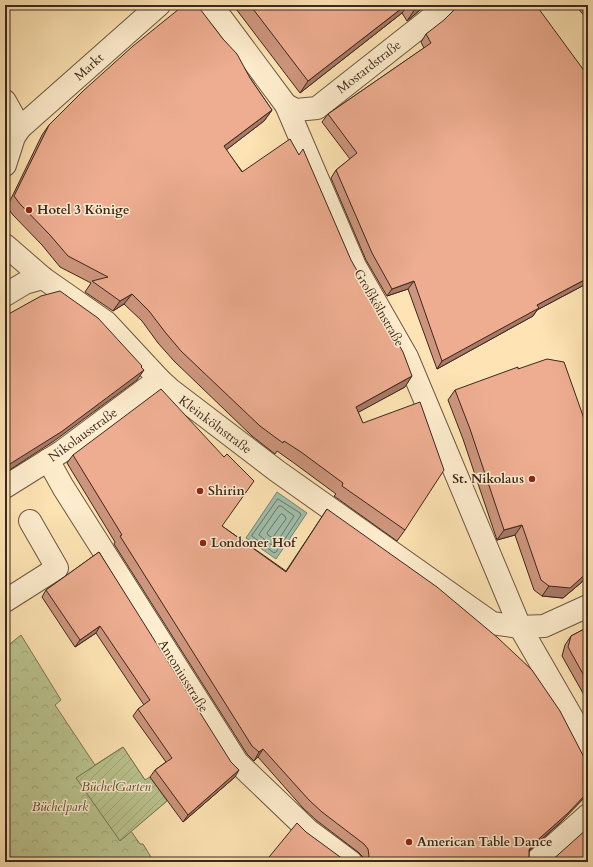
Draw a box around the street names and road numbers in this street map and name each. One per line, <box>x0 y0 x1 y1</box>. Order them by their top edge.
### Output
street label: Mostardstraße <box>333 36 405 98</box>
street label: Markt <box>70 49 108 85</box>
street label: Großkölnstraße <box>349 266 409 350</box>
street label: Kleinkölnstraße <box>175 392 255 458</box>
street label: Nikolausstraße <box>45 404 121 466</box>
street label: Antoniusstraße <box>153 636 213 716</box>

